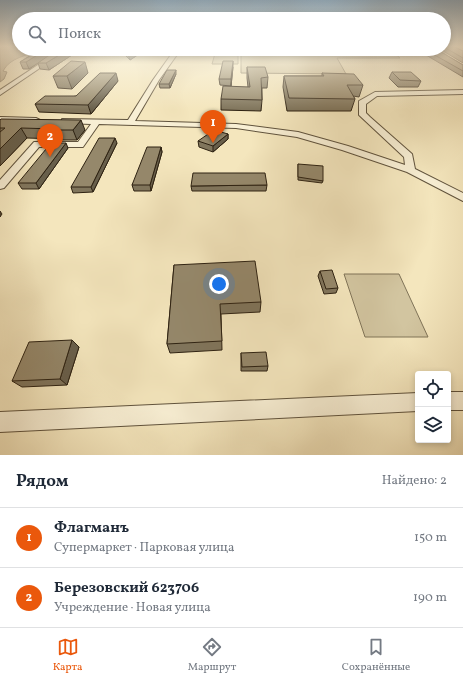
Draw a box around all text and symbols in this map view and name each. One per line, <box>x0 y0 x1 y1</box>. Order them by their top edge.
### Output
search box <box>12 12 451 56</box>
icon: search <box>26 23 48 45</box>
text: Поиск <box>58 24 101 45</box>
pin: 1 <box>200 110 226 143</box>
pin: 2 <box>37 124 63 157</box>
your location <box>209 274 229 294</box>
map controls <box>415 371 451 443</box>
button: locate <box>415 371 451 407</box>
button: layers <box>415 407 451 443</box>
text: Рядом <box>16 470 69 493</box>
text: Найдено: 2 <box>382 472 447 490</box>
text: Флагманъ <box>54 518 129 539</box>
text: 1 <box>26 529 32 547</box>
text: 150 m <box>414 529 447 547</box>
text: Супермаркет · Парковая улица <box>54 539 235 557</box>
text: Березовский 623706 <box>54 578 199 599</box>
text: 2 <box>26 589 32 607</box>
text: 190 m <box>413 589 447 607</box>
text: Учреждение · Новая улица <box>54 599 211 617</box>
tab: Карта <box>53 636 83 675</box>
tab: Маршрут <box>188 636 236 675</box>
tab: Сохранённые <box>342 636 410 675</box>

